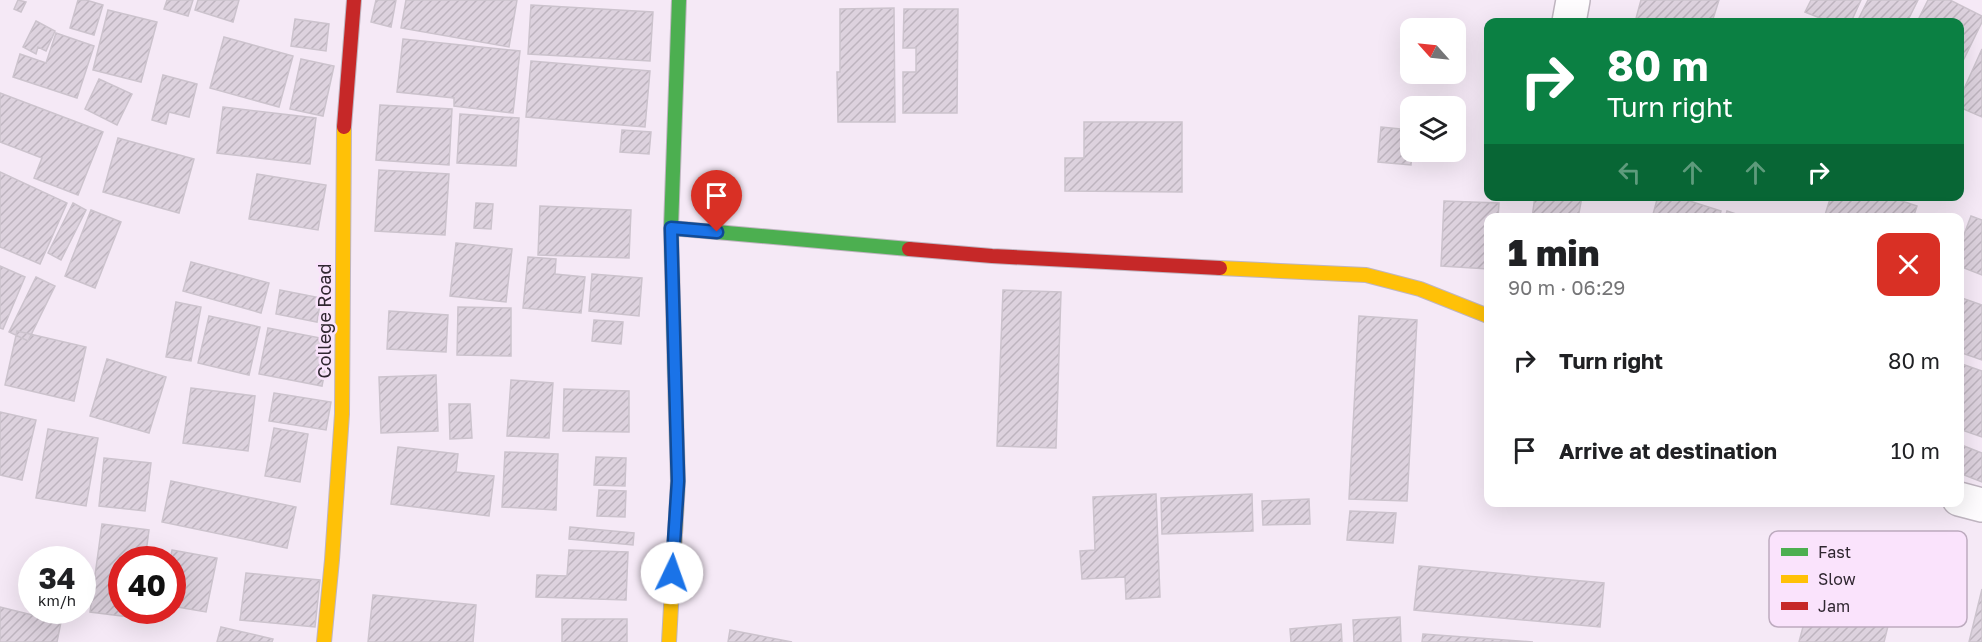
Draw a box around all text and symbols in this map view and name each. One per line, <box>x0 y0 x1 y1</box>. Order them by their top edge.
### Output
north arrow <box>1400 18 1466 84</box>
map controls <box>1400 18 1466 162</box>
text: 80 m <box>1607 40 1708 90</box>
icon: right <box>1508 42 1586 120</box>
text: Turn right <box>1607 91 1733 123</box>
button: layers <box>1400 96 1466 162</box>
icon: left <box>1613 156 1646 189</box>
icon: ahead <box>1676 156 1709 189</box>
icon: ahead <box>1739 156 1772 189</box>
icon: right <box>1802 156 1835 189</box>
pin <box>691 170 742 232</box>
icon: arrive <box>700 179 733 212</box>
text: 1 min <box>1508 231 1599 274</box>
button: close <box>1877 233 1940 296</box>
street label: College Road <box>313 264 335 378</box>
text: 90 m · 06:29 <box>1508 275 1625 299</box>
icon: right <box>1508 344 1541 377</box>
text: Turn right <box>1559 347 1663 374</box>
text: 80 m <box>1888 347 1940 374</box>
icon: arrive <box>1508 434 1541 467</box>
text: Arrive at destination <box>1559 437 1777 464</box>
text: 10 m <box>1891 437 1940 464</box>
legend <box>1769 531 1967 627</box>
position arrow <box>640 541 704 605</box>
text: Fast <box>1818 542 1851 562</box>
speed limit sign: 40 <box>108 546 186 624</box>
text: 34 <box>38 560 76 596</box>
text: Slow <box>1818 569 1856 589</box>
text: km/h <box>38 591 76 609</box>
text: Jam <box>1818 596 1850 616</box>

